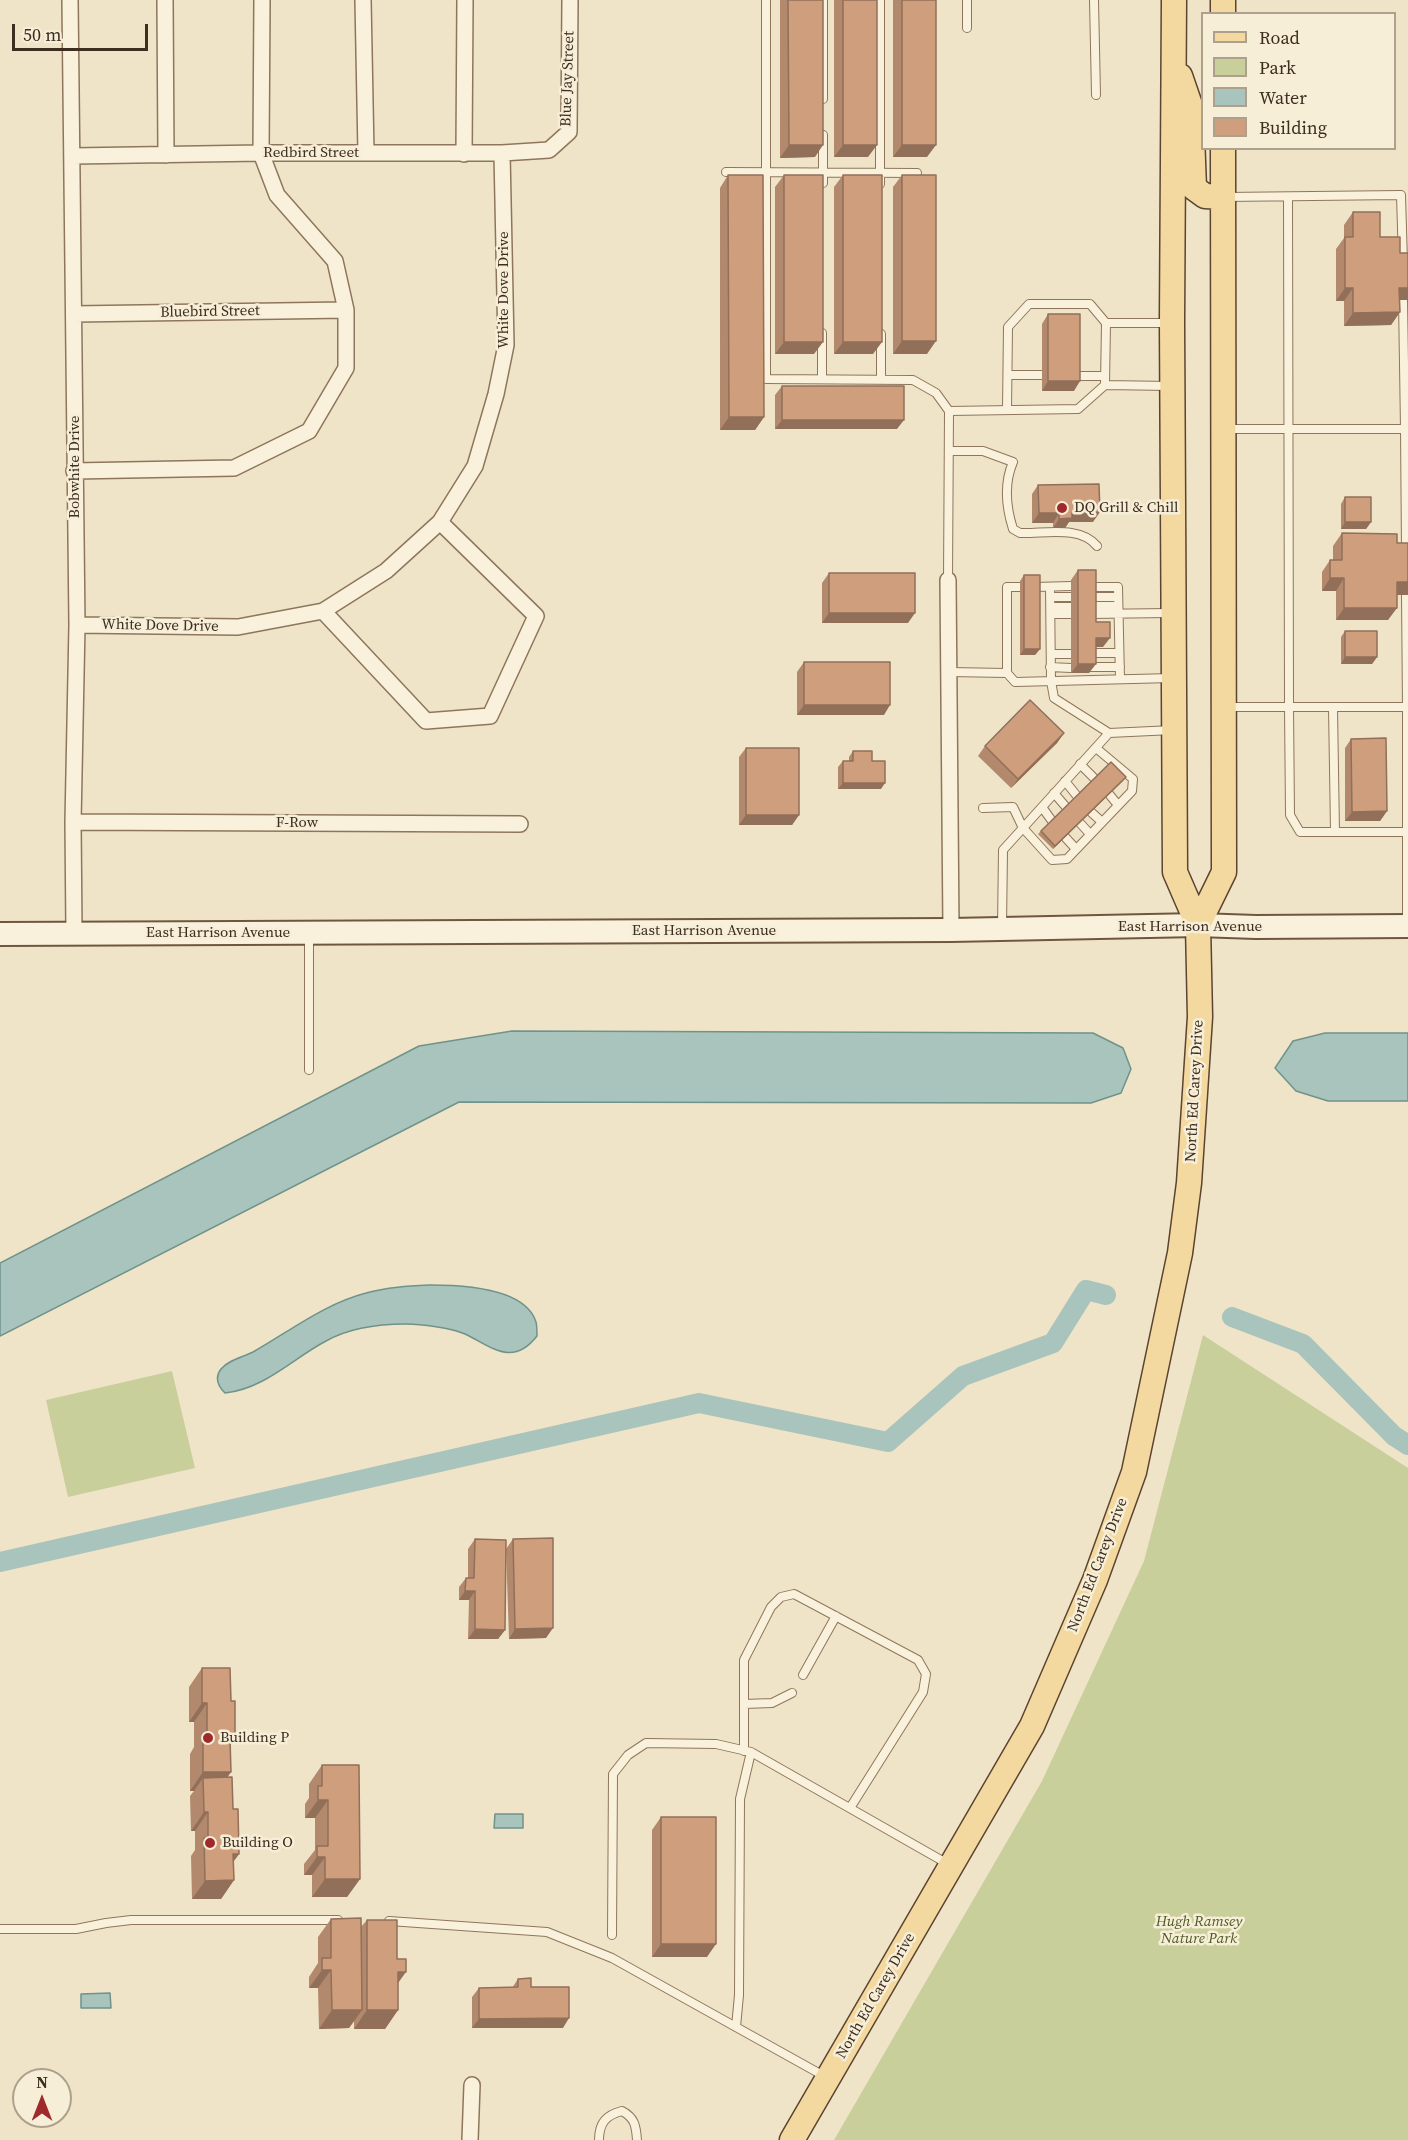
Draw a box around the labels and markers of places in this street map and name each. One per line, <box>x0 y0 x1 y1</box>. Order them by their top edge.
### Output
place label: DQ Grill & Chill <box>1074 499 1179 517</box>
marker: DQ Grill & Chill <box>1055 501 1069 515</box>
place label: Building P <box>220 1729 289 1747</box>
marker: Building P <box>201 1731 215 1745</box>
place label: Building O <box>222 1834 293 1852</box>
marker: Building O <box>203 1836 217 1850</box>

